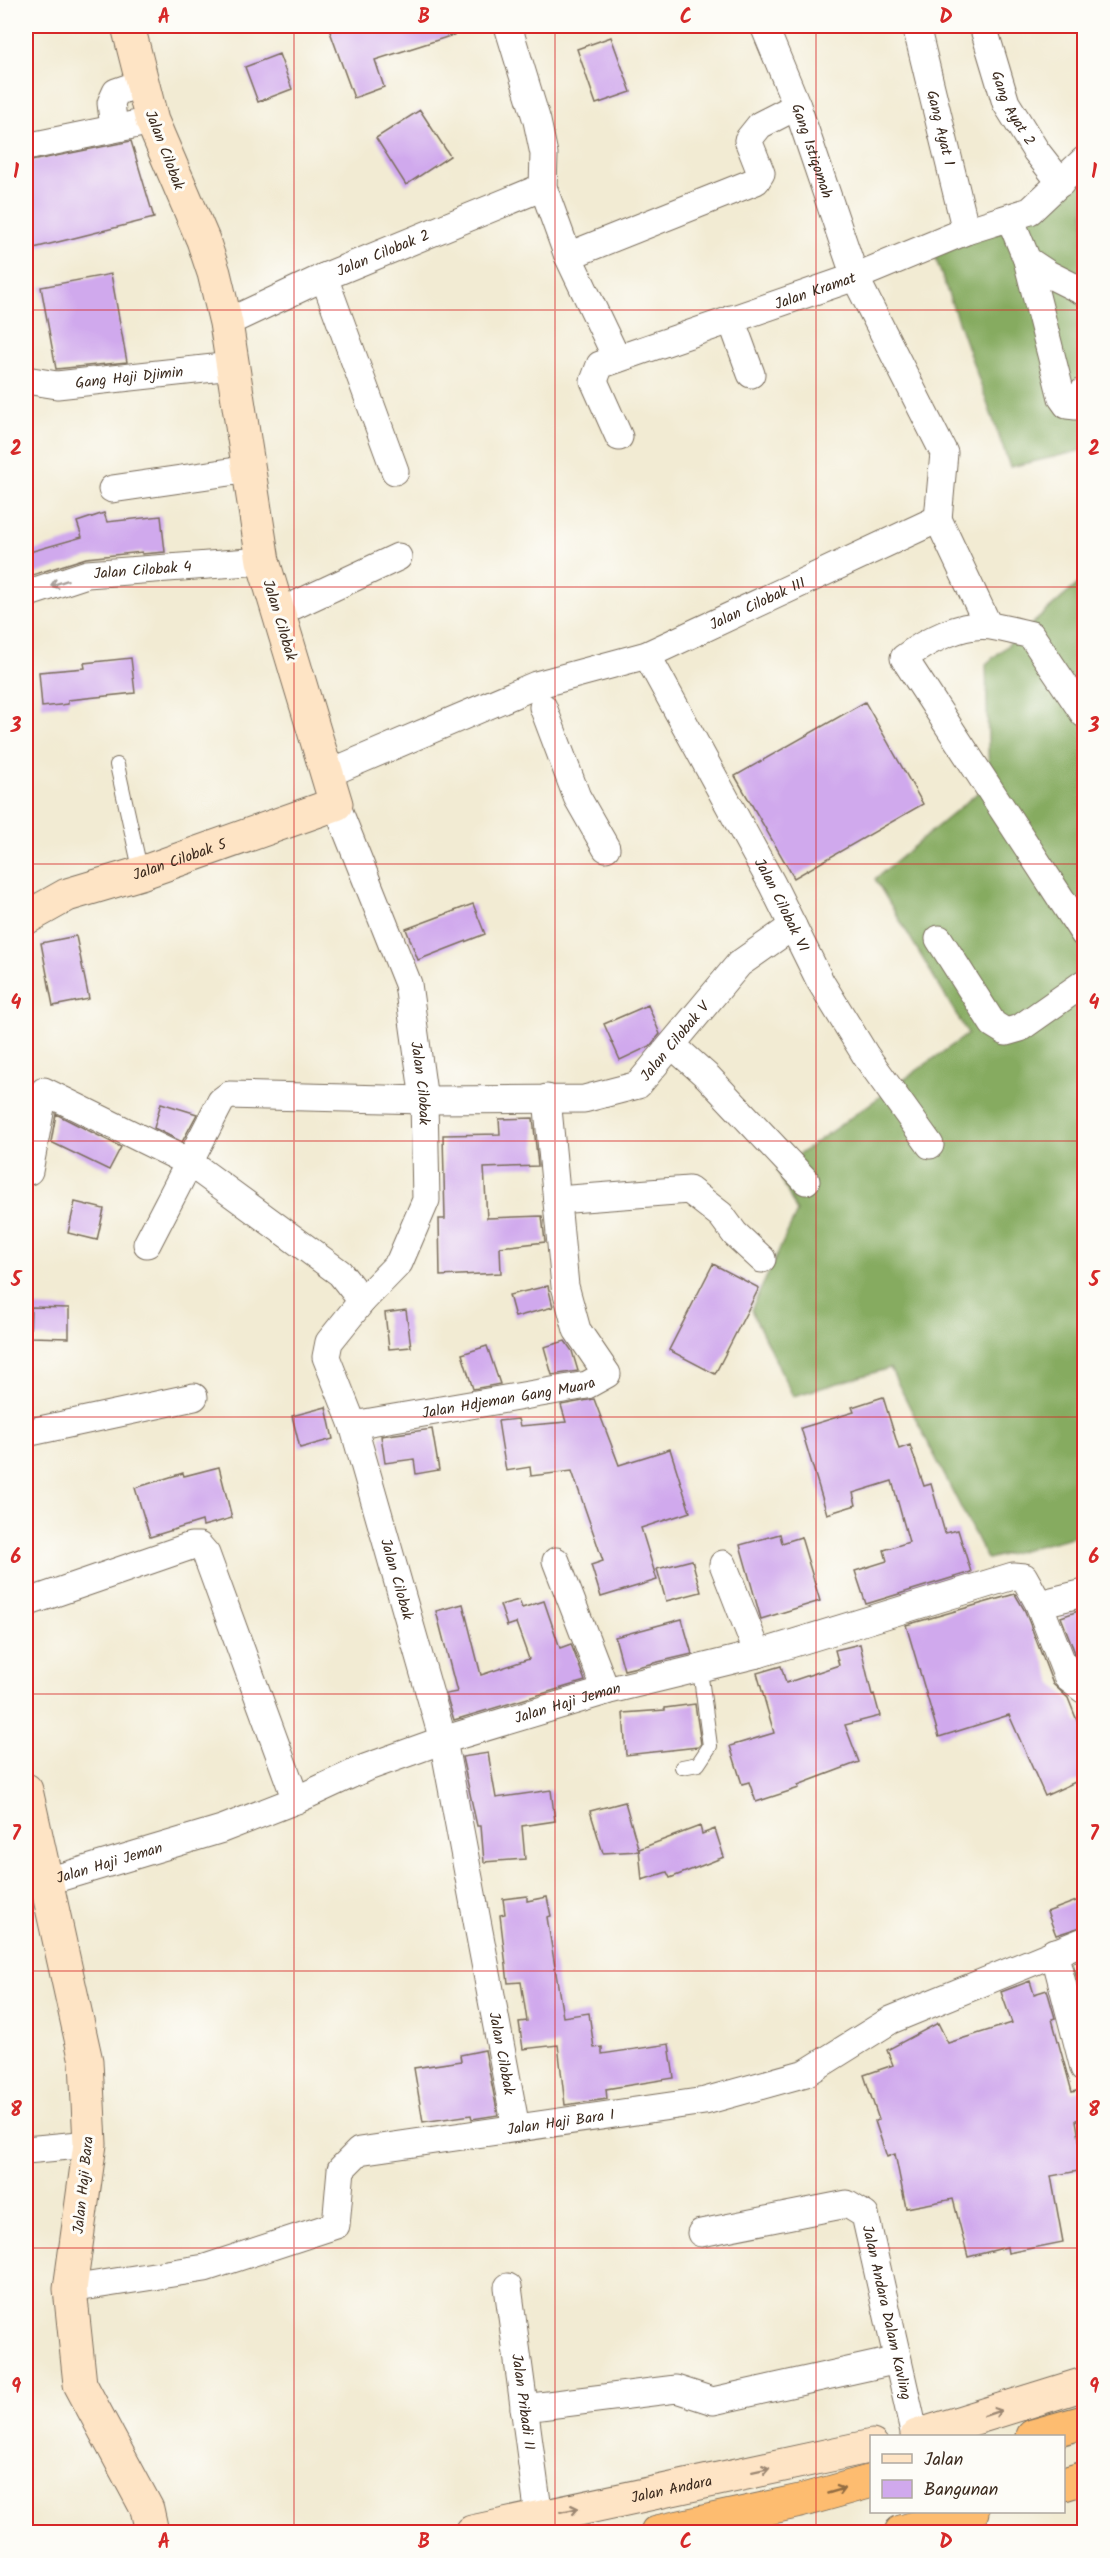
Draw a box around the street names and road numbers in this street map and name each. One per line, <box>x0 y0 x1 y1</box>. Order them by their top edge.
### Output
street label: Gang Ayat 2 <box>984 68 1041 151</box>
street label: Gang Ayat 1 <box>919 88 961 169</box>
street label: Gang Istiqomah <box>784 101 839 202</box>
street label: Jalan Cilobak <box>138 107 191 195</box>
street label: Jalan Cilobak 2 <box>333 224 434 284</box>
street label: Jalan Kramat <box>772 267 860 317</box>
street label: Gang Haji Djimin <box>74 360 185 396</box>
street label: Jalan Cilobak 4 <box>93 555 193 586</box>
street label: Jalan Cilobak III <box>706 571 810 637</box>
street label: Jalan Cilobak <box>255 577 303 665</box>
street label: Jalan Cilobak 5 <box>130 832 231 888</box>
street label: Jalan Cilobak VI <box>747 854 815 957</box>
street label: Jalan Cilobak V <box>635 996 717 1087</box>
street label: Jalan Cilobak <box>403 1040 436 1126</box>
street label: Jalan Hdjeman Gang Muara <box>420 1371 601 1426</box>
street label: Jalan Cilobak <box>373 1536 419 1624</box>
street label: Jalan Haji Jeman <box>512 1677 624 1731</box>
street label: Jalan Haji Jeman <box>53 1836 166 1891</box>
street label: Jalan Cilobak <box>481 2010 521 2098</box>
street label: Jalan Haji Bara I <box>505 2103 617 2142</box>
street label: Jalan Haji Bara <box>67 2135 101 2235</box>
street label: Jalan Andara Dalam Kavling <box>855 2223 918 2403</box>
street label: Jalan Pribadi II <box>504 2352 541 2452</box>
street label: Jalan Andara <box>629 2470 715 2511</box>

